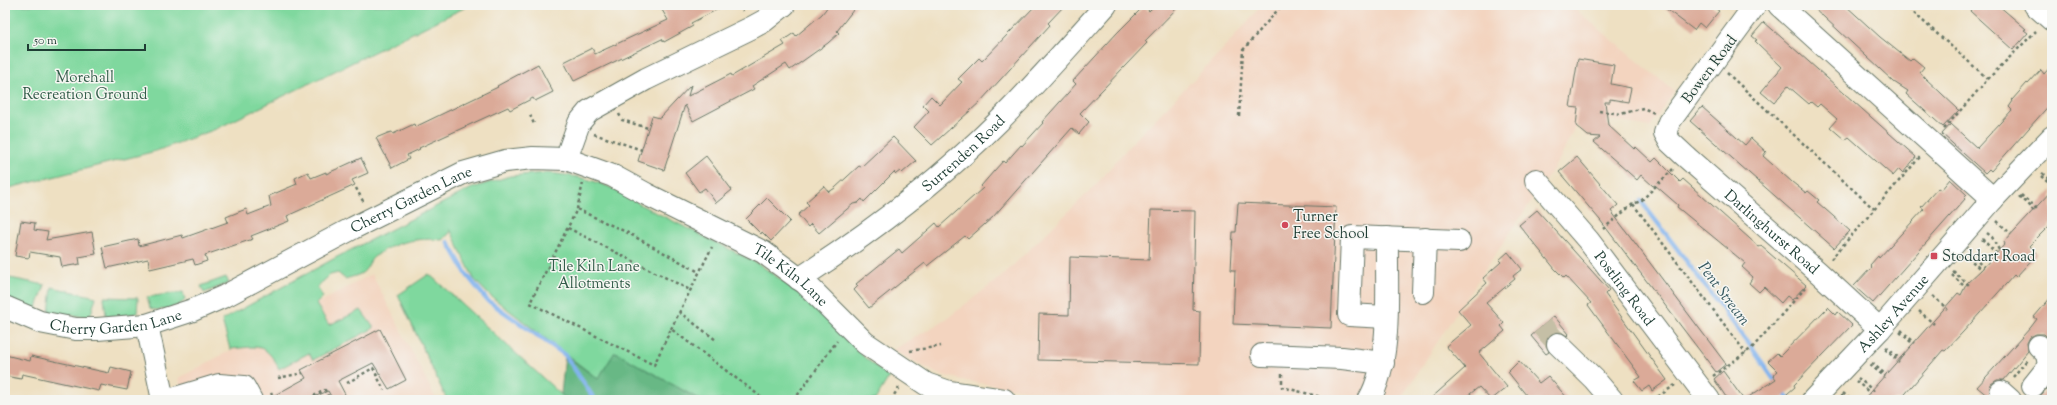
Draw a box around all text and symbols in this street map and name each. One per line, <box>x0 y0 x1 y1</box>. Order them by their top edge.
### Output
scale bar <box>28 26 145 52</box>
street label: Bowen Road <box>1678 31 1743 108</box>
text: 50 m <box>33 32 57 50</box>
park label: Morehall Recreation Ground <box>23 68 148 106</box>
street label: Surrenden Road <box>918 111 1011 198</box>
street label: Cherry Garden Lane <box>347 162 475 240</box>
street label: Darlinghurst Road <box>1719 186 1823 281</box>
place label: Turner Free School <box>1293 207 1369 245</box>
marker: Turner Free School <box>1280 220 1290 230</box>
street label: Tile Kiln Lane <box>749 240 832 312</box>
place label: Stoddart Road <box>1942 247 2036 268</box>
street label: Postling Road <box>1588 248 1659 331</box>
marker: Stoddart Road <box>1929 251 1939 261</box>
park label: Tile Kiln Lane Allotments <box>548 257 640 295</box>
water label: Pent Stream <box>1691 258 1755 331</box>
street label: Ashley Avenue <box>1854 271 1935 358</box>
street label: Cherry Garden Lane <box>48 305 185 341</box>

